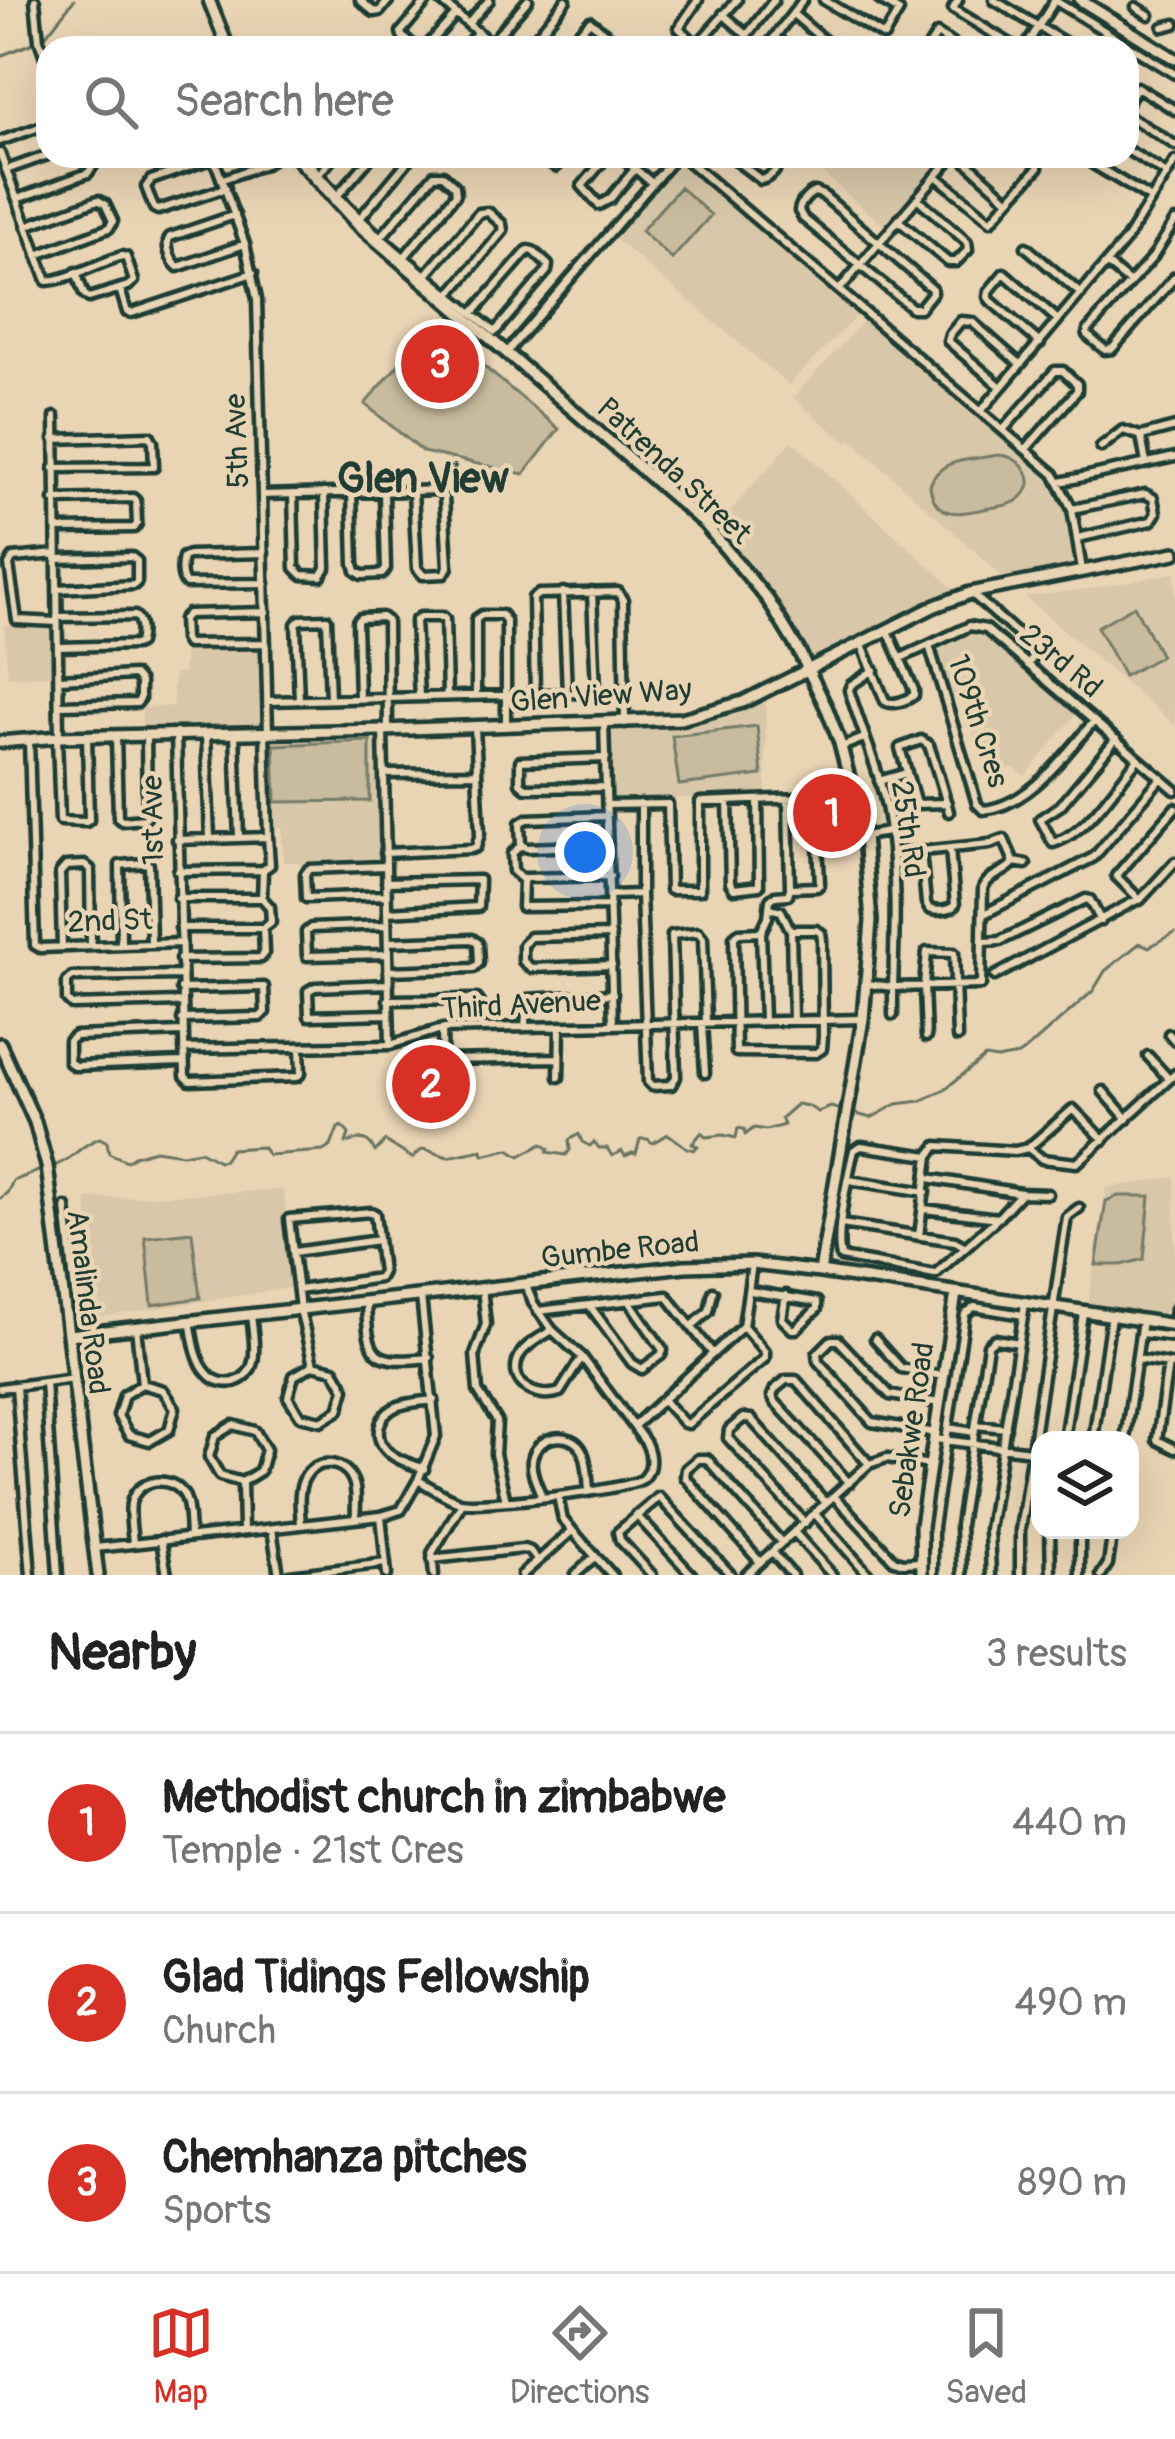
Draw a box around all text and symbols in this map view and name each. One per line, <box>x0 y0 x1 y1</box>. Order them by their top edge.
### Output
search box <box>36 36 1139 168</box>
icon: search <box>78 69 144 135</box>
text: Search here <box>174 74 394 130</box>
pin: 3 <box>401 319 479 409</box>
street label: Patrenda Street <box>589 390 760 553</box>
street label: 5th Ave <box>217 393 257 489</box>
district label: Glen View <box>337 453 510 505</box>
street label: 23rd Rd <box>1012 616 1110 706</box>
street label: 109th Cres <box>939 650 1017 792</box>
street label: Glen View Way <box>509 671 693 721</box>
pin: 1 <box>793 768 871 858</box>
street label: 1st Ave <box>134 775 172 865</box>
street label: 25th Rd <box>883 778 933 880</box>
your location <box>555 822 615 882</box>
street label: 2nd St <box>67 901 154 941</box>
street label: Third Avenue <box>440 982 602 1028</box>
pin: 2 <box>392 1039 470 1129</box>
street label: Amalinda Road <box>58 1207 118 1397</box>
street label: Gumbe Road <box>539 1223 701 1277</box>
street label: Sebakwe Road <box>881 1340 943 1520</box>
map controls <box>1031 1431 1139 1539</box>
button: layers <box>1031 1431 1139 1539</box>
text: Nearby <box>48 1621 196 1685</box>
text: 3 results <box>986 1629 1127 1678</box>
text: Methodist church in zimbabwe <box>162 1770 725 1826</box>
text: 1 <box>79 1798 95 1847</box>
text: 440 m <box>1012 1798 1127 1847</box>
text: Temple · 21st Cres <box>162 1826 464 1875</box>
text: Glad Tidings Fellowship <box>162 1950 590 2006</box>
text: 2 <box>76 1978 98 2027</box>
text: 490 m <box>1015 1978 1127 2027</box>
text: Church <box>162 2006 276 2055</box>
text: Chemhanza pitches <box>162 2130 527 2186</box>
text: 3 <box>76 2158 98 2207</box>
text: 890 m <box>1018 2158 1127 2207</box>
text: Sports <box>162 2186 271 2235</box>
tab: Map <box>148 2300 214 2413</box>
tab: Directions <box>510 2300 650 2413</box>
tab: Saved <box>945 2300 1027 2413</box>

